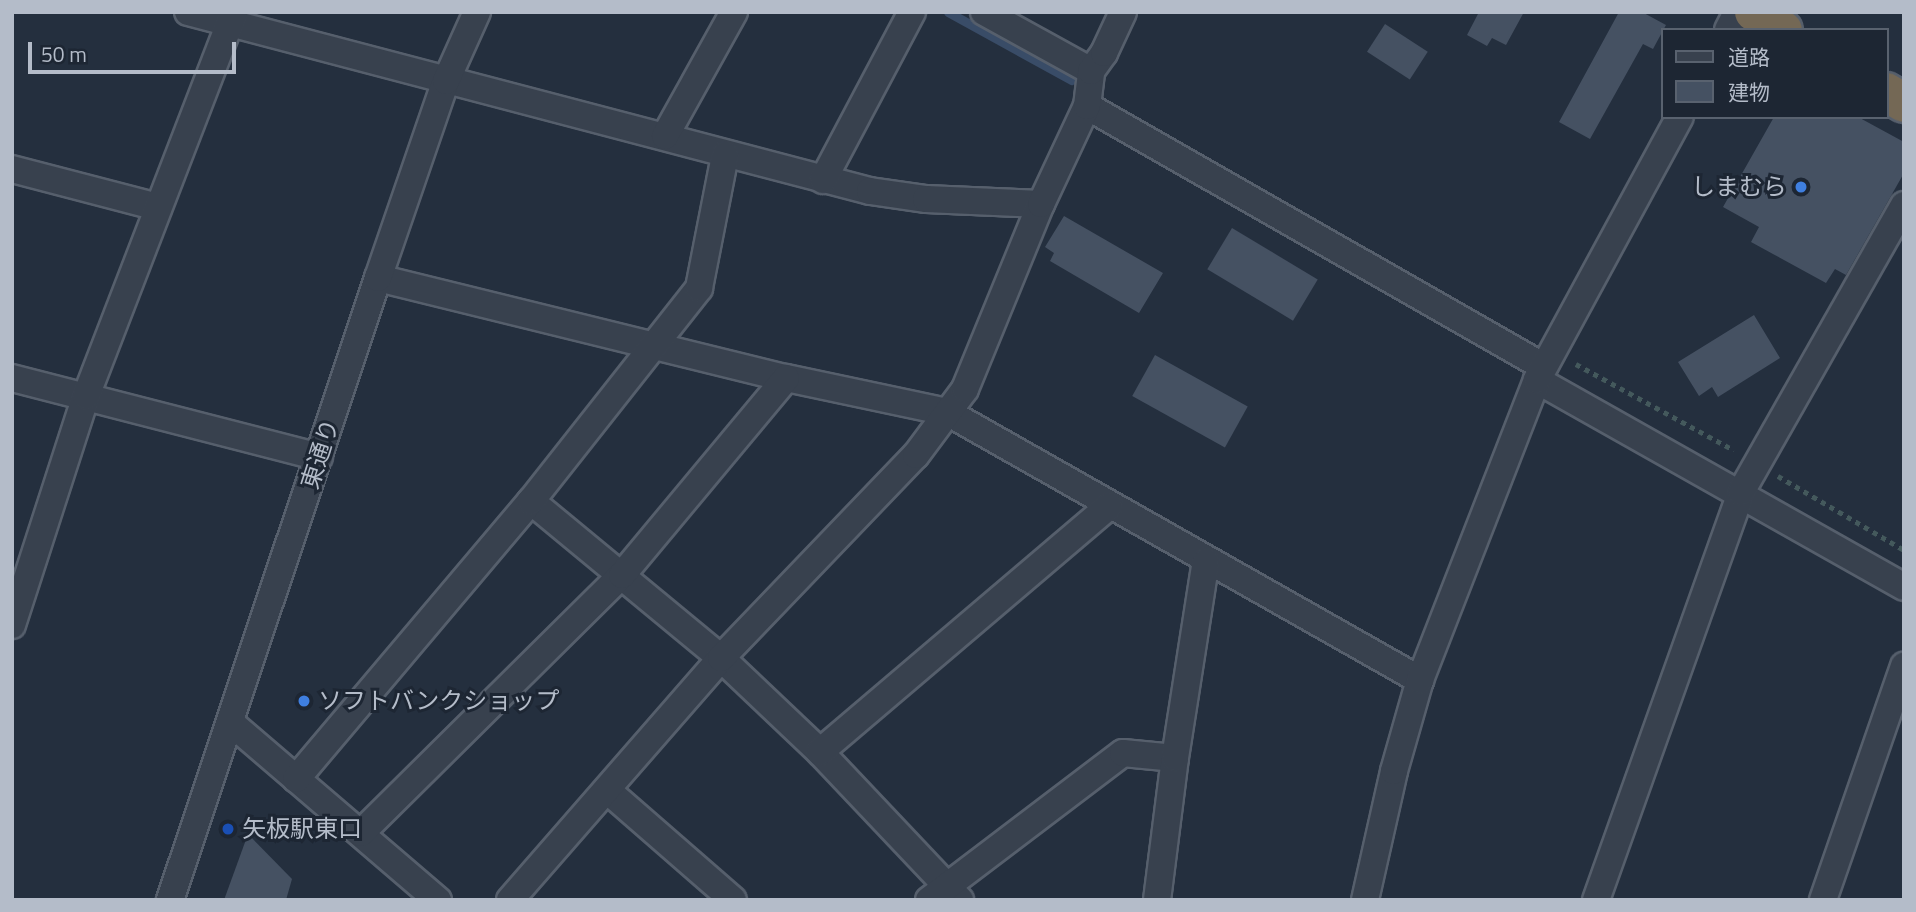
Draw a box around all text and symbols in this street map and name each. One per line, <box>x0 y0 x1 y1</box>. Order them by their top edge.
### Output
scale bar <box>32 28 240 72</box>
legend <box>1660 28 1888 119</box>
text: 50 m <box>41 38 87 70</box>
text: 道路 <box>1728 41 1770 73</box>
text: 建物 <box>1728 76 1770 108</box>
place label: しまむら <box>1691 173 1787 201</box>
marker: しまむら <box>1793 179 1809 195</box>
street label: 東通り <box>295 415 345 493</box>
place label: ソフトバンクショップ <box>318 687 558 715</box>
marker: ソフトバンクショップ <box>296 693 312 709</box>
place label: 矢板駅東口 <box>242 815 362 843</box>
marker: 矢板駅東口 <box>220 821 236 837</box>

